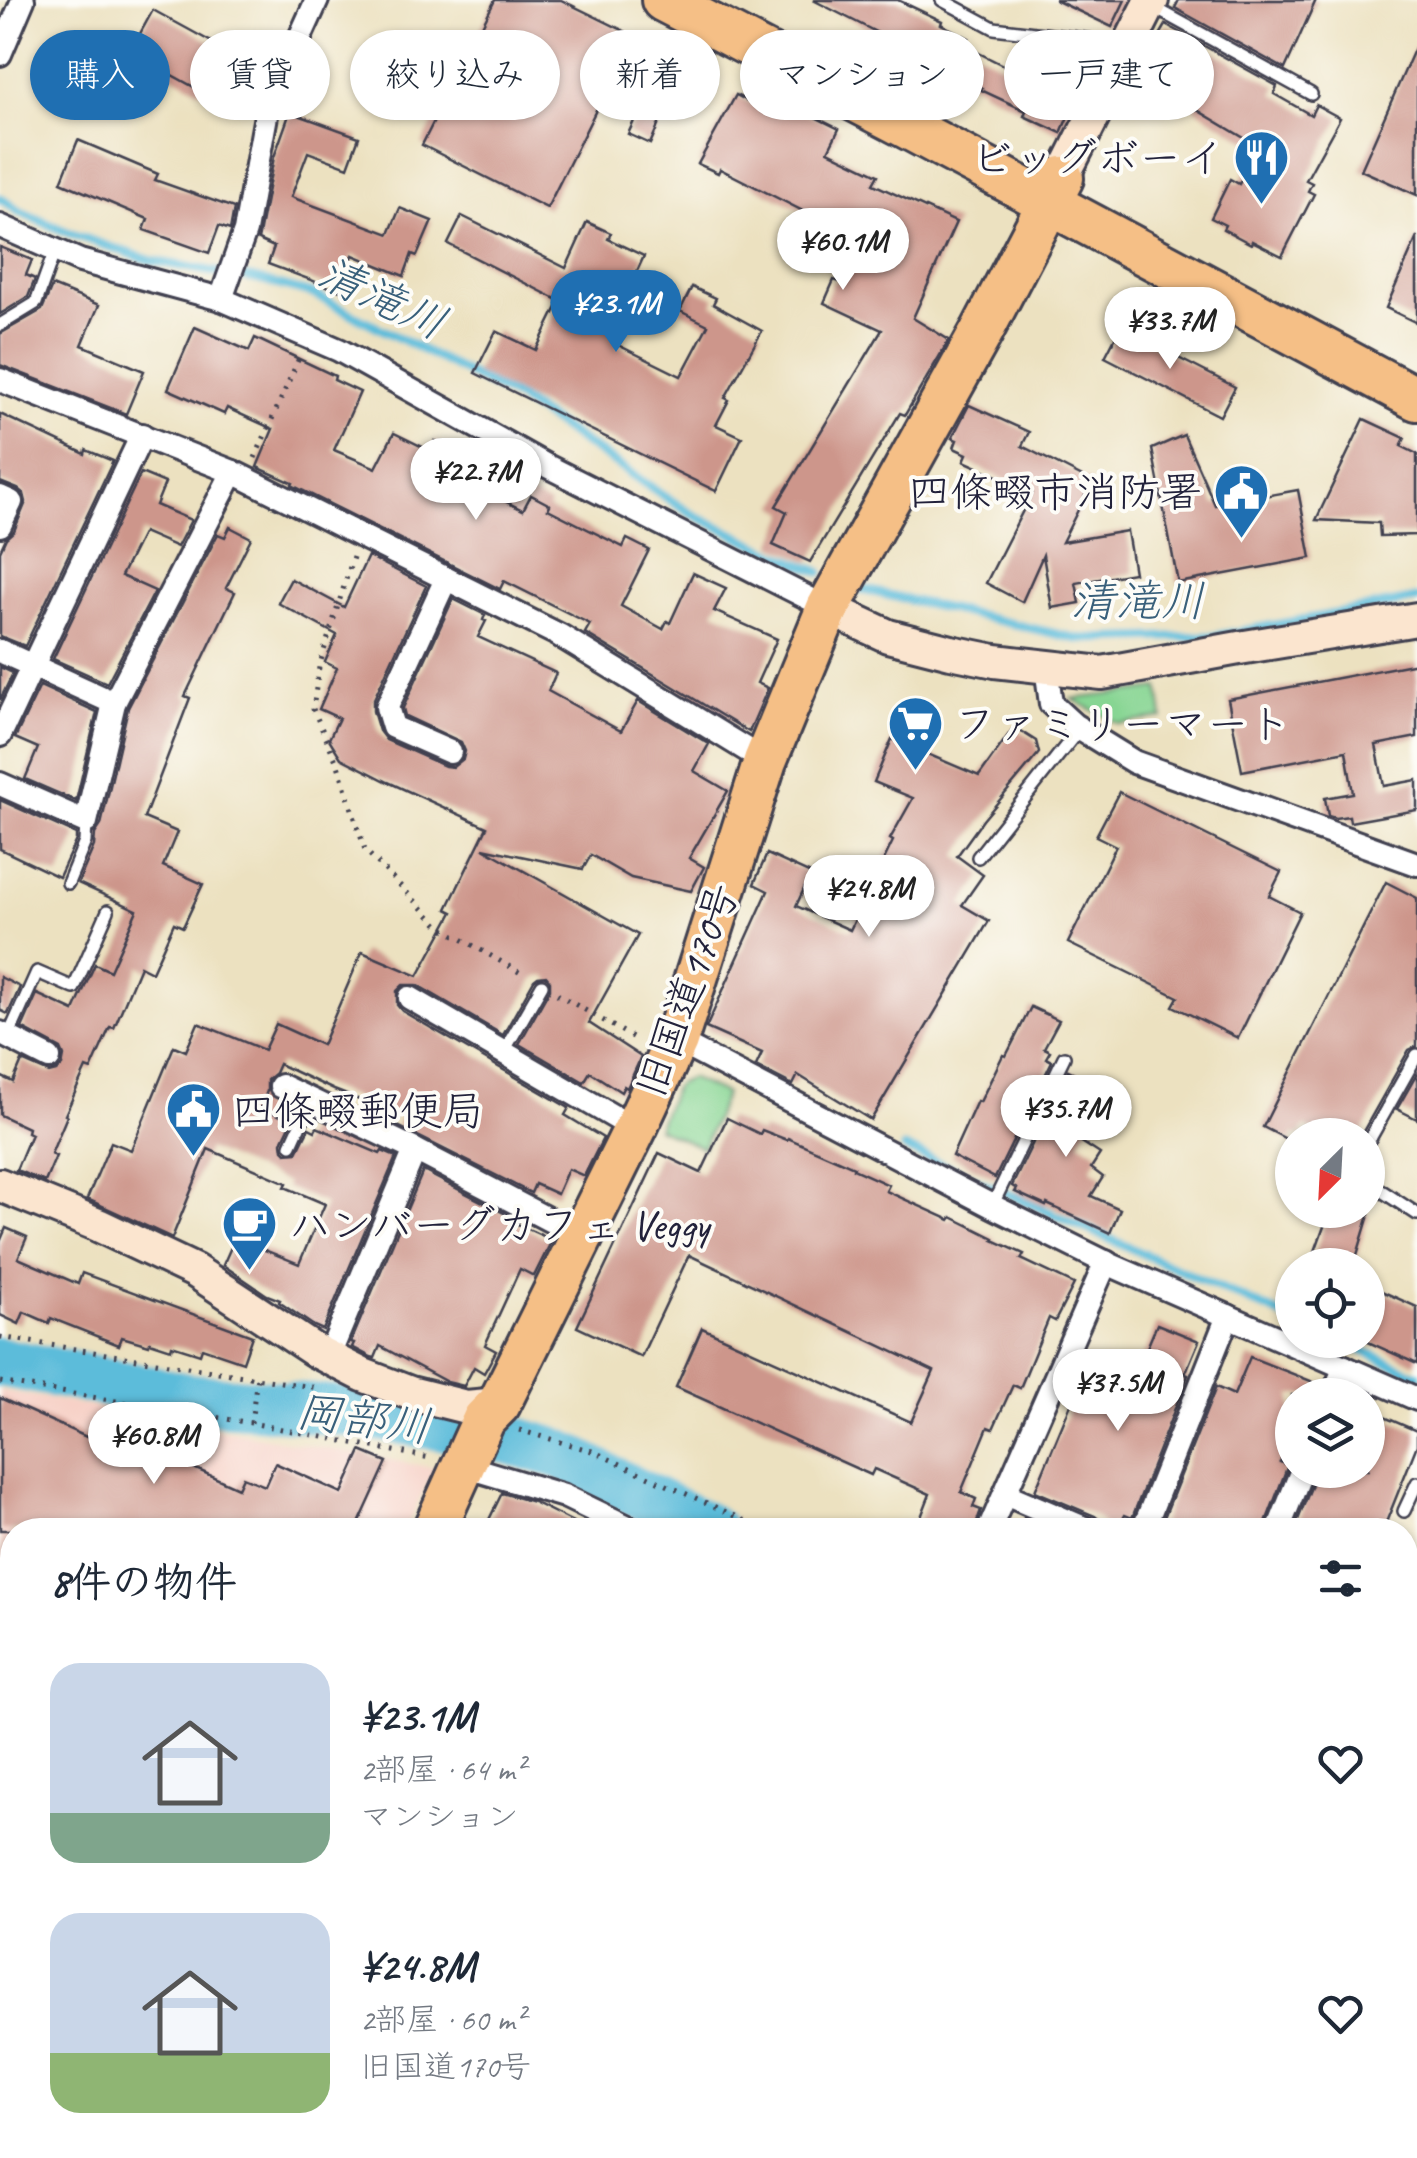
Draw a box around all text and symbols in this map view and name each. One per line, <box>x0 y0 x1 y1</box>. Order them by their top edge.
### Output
chip: 購入 <box>30 30 170 120</box>
chip: 賃貸 <box>190 30 330 120</box>
chip: 絞り込み <box>350 30 560 120</box>
chip: 新着 <box>580 30 720 120</box>
chip: マンション <box>740 30 984 120</box>
chip: 一戸建て <box>1004 30 1214 120</box>
restaurant icon: ビッグボーイ <box>1232 127 1292 206</box>
place label: ビッグボーイ <box>971 132 1223 185</box>
pin: ¥60.1M <box>762 208 924 293</box>
text: ¥60.1M <box>799 220 887 261</box>
water label: 清滝川 <box>309 244 456 353</box>
pin: ¥23.1M <box>535 270 697 355</box>
text: ¥23.1M <box>572 282 660 323</box>
pin: ¥33.7M <box>1089 287 1251 372</box>
text: ¥33.7M <box>1126 299 1214 340</box>
pin: ¥22.7M <box>395 438 557 523</box>
text: ¥22.7M <box>432 450 520 491</box>
public building icon: 四條畷市消防署 <box>1211 461 1271 540</box>
place label: 四條畷市消防署 <box>908 466 1202 519</box>
water label: 清滝川 <box>1070 573 1206 630</box>
supermarket icon: ファミリーマート <box>885 693 945 772</box>
place label: ファミリーマート <box>954 698 1291 751</box>
pin: ¥24.8M <box>788 855 950 940</box>
text: ¥24.8M <box>825 867 913 908</box>
street label: 旧国道170号 <box>624 876 751 1105</box>
pin: ¥35.7M <box>985 1075 1147 1160</box>
public building icon: 四條畷郵便局 <box>163 1080 223 1159</box>
place label: 四條畷郵便局 <box>232 1085 484 1138</box>
text: ¥35.7M <box>1023 1087 1109 1128</box>
north arrow <box>1275 1118 1385 1228</box>
map controls <box>1275 1118 1385 1488</box>
cafe icon: ハンバーグカフェ Veggy <box>220 1194 280 1273</box>
place label: ハンバーグカフェ Veggy <box>289 1199 713 1252</box>
button: locate <box>1275 1248 1385 1358</box>
pin: ¥37.5M <box>1037 1349 1199 1434</box>
text: ¥37.5M <box>1075 1361 1161 1402</box>
button: layers <box>1275 1378 1385 1488</box>
water label: 岡部川 <box>293 1383 434 1456</box>
pin: ¥60.8M <box>73 1402 235 1487</box>
text: ¥60.8M <box>110 1414 198 1455</box>
icon: filters <box>1313 1551 1368 1606</box>
text: 8件の物件 <box>50 1556 237 1609</box>
text: ¥23.1M <box>360 1690 475 1743</box>
icon: home <box>130 1703 250 1823</box>
icon: heart <box>1313 1736 1368 1791</box>
text: 2部屋 · 64 m² <box>360 1749 525 1790</box>
text: マンション <box>360 1796 519 1837</box>
text: ¥24.8M <box>360 1940 475 1993</box>
icon: home <box>130 1953 250 2073</box>
icon: heart <box>1313 1986 1368 2041</box>
text: 2部屋 · 60 m² <box>360 1999 525 2040</box>
text: 旧国道170号 <box>360 2046 531 2087</box>

